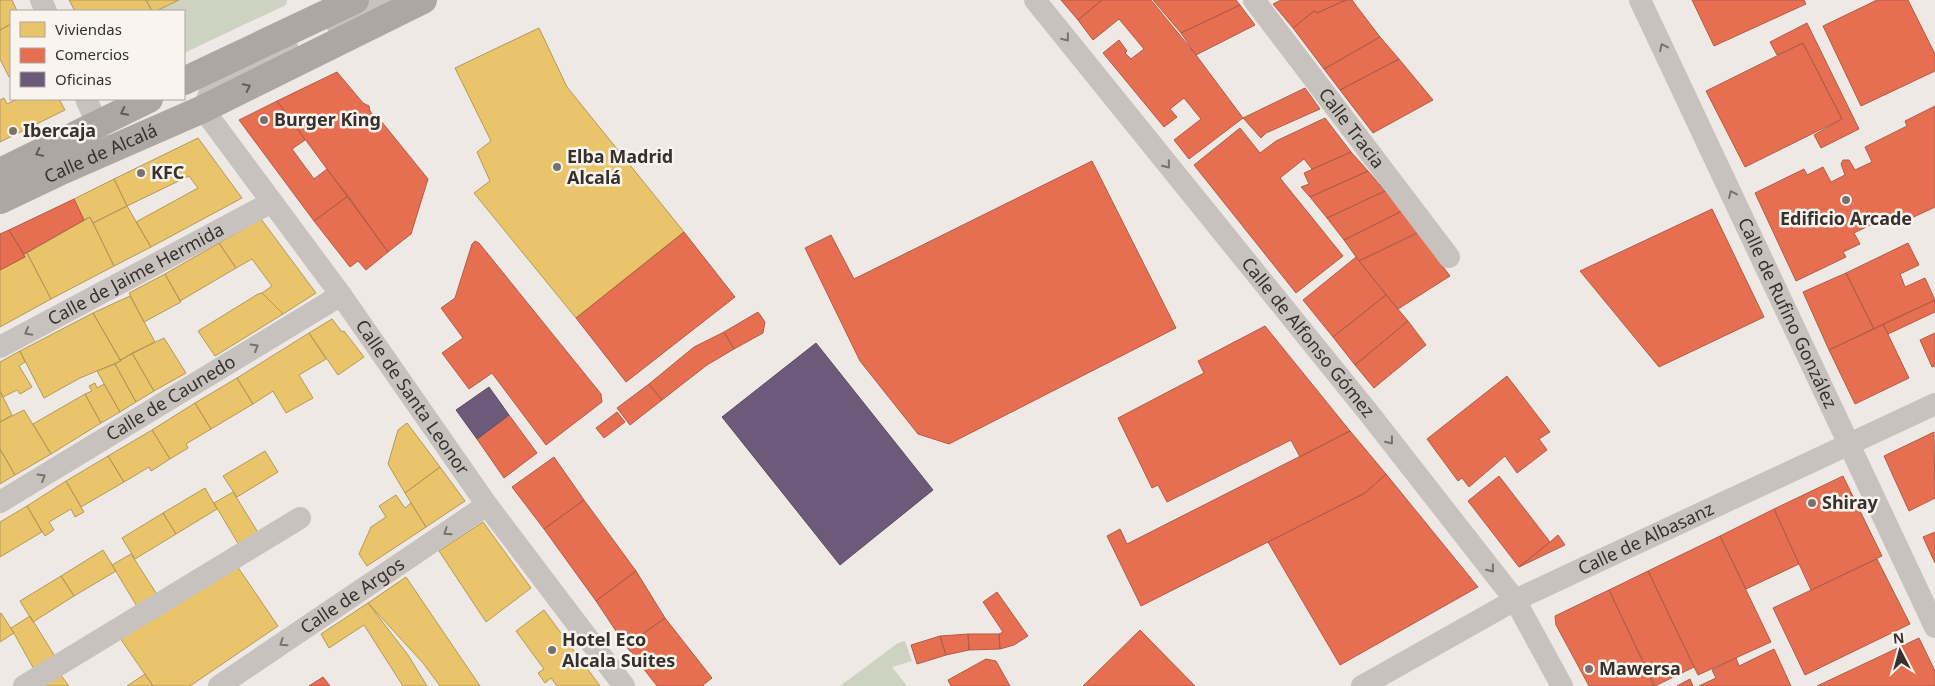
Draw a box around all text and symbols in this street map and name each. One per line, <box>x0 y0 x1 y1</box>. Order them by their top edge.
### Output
legend <box>10 10 185 100</box>
text: Viviendas <box>55 19 122 39</box>
one-way arrow <box>1060 32 1068 41</box>
one-way arrow <box>1658 43 1669 52</box>
text: Comercios <box>55 44 129 64</box>
text: Oficinas <box>55 69 112 89</box>
street label: Calle Tracia <box>1314 82 1390 173</box>
one-way arrow <box>242 83 251 94</box>
one-way arrow <box>120 106 129 116</box>
place label: Burger King <box>274 107 381 131</box>
marker: Burger King <box>258 114 270 126</box>
street label: Calle de Alcalá <box>40 117 161 188</box>
place label: Ibercaja <box>23 118 96 142</box>
marker: Ibercaja <box>7 125 19 137</box>
place label: Elba Madrid Alcalá <box>567 144 673 189</box>
one-way arrow <box>35 147 44 158</box>
one-way arrow <box>1162 159 1171 168</box>
place label: KFC <box>151 160 184 184</box>
marker: Elba Madrid Alcalá <box>551 161 563 173</box>
marker: KFC <box>135 167 147 179</box>
one-way arrow <box>1728 190 1739 199</box>
marker: Edificio Arcade <box>1840 194 1852 206</box>
place label: Edificio Arcade <box>1780 206 1912 230</box>
street label: Calle de Rufino González <box>1733 213 1843 412</box>
street label: Calle de Jaime Hermida <box>43 217 228 330</box>
street label: Calle de Alfonso Gómez <box>1237 252 1381 422</box>
street label: Calle de Santa Leonor <box>351 315 476 480</box>
one-way arrow <box>24 326 33 336</box>
one-way arrow <box>250 344 259 354</box>
street label: Calle de Caunedo <box>101 349 240 446</box>
one-way arrow <box>1385 435 1393 444</box>
one-way arrow <box>36 474 45 484</box>
place label: Shiray <box>1822 490 1878 514</box>
street label: Calle de Albasanz <box>1574 496 1717 580</box>
marker: Shiray <box>1806 497 1818 509</box>
one-way arrow <box>443 526 453 535</box>
street label: Calle de Argos <box>295 551 409 639</box>
one-way arrow <box>1485 563 1493 572</box>
north arrow <box>1875 626 1925 676</box>
place label: Hotel Eco Alcala Suites <box>562 627 675 672</box>
text: N <box>1892 628 1905 648</box>
one-way arrow <box>279 637 289 646</box>
marker: Hotel Eco Alcala Suites <box>546 644 558 656</box>
place label: Mawersa <box>1599 656 1681 680</box>
marker: Mawersa <box>1583 663 1595 675</box>

